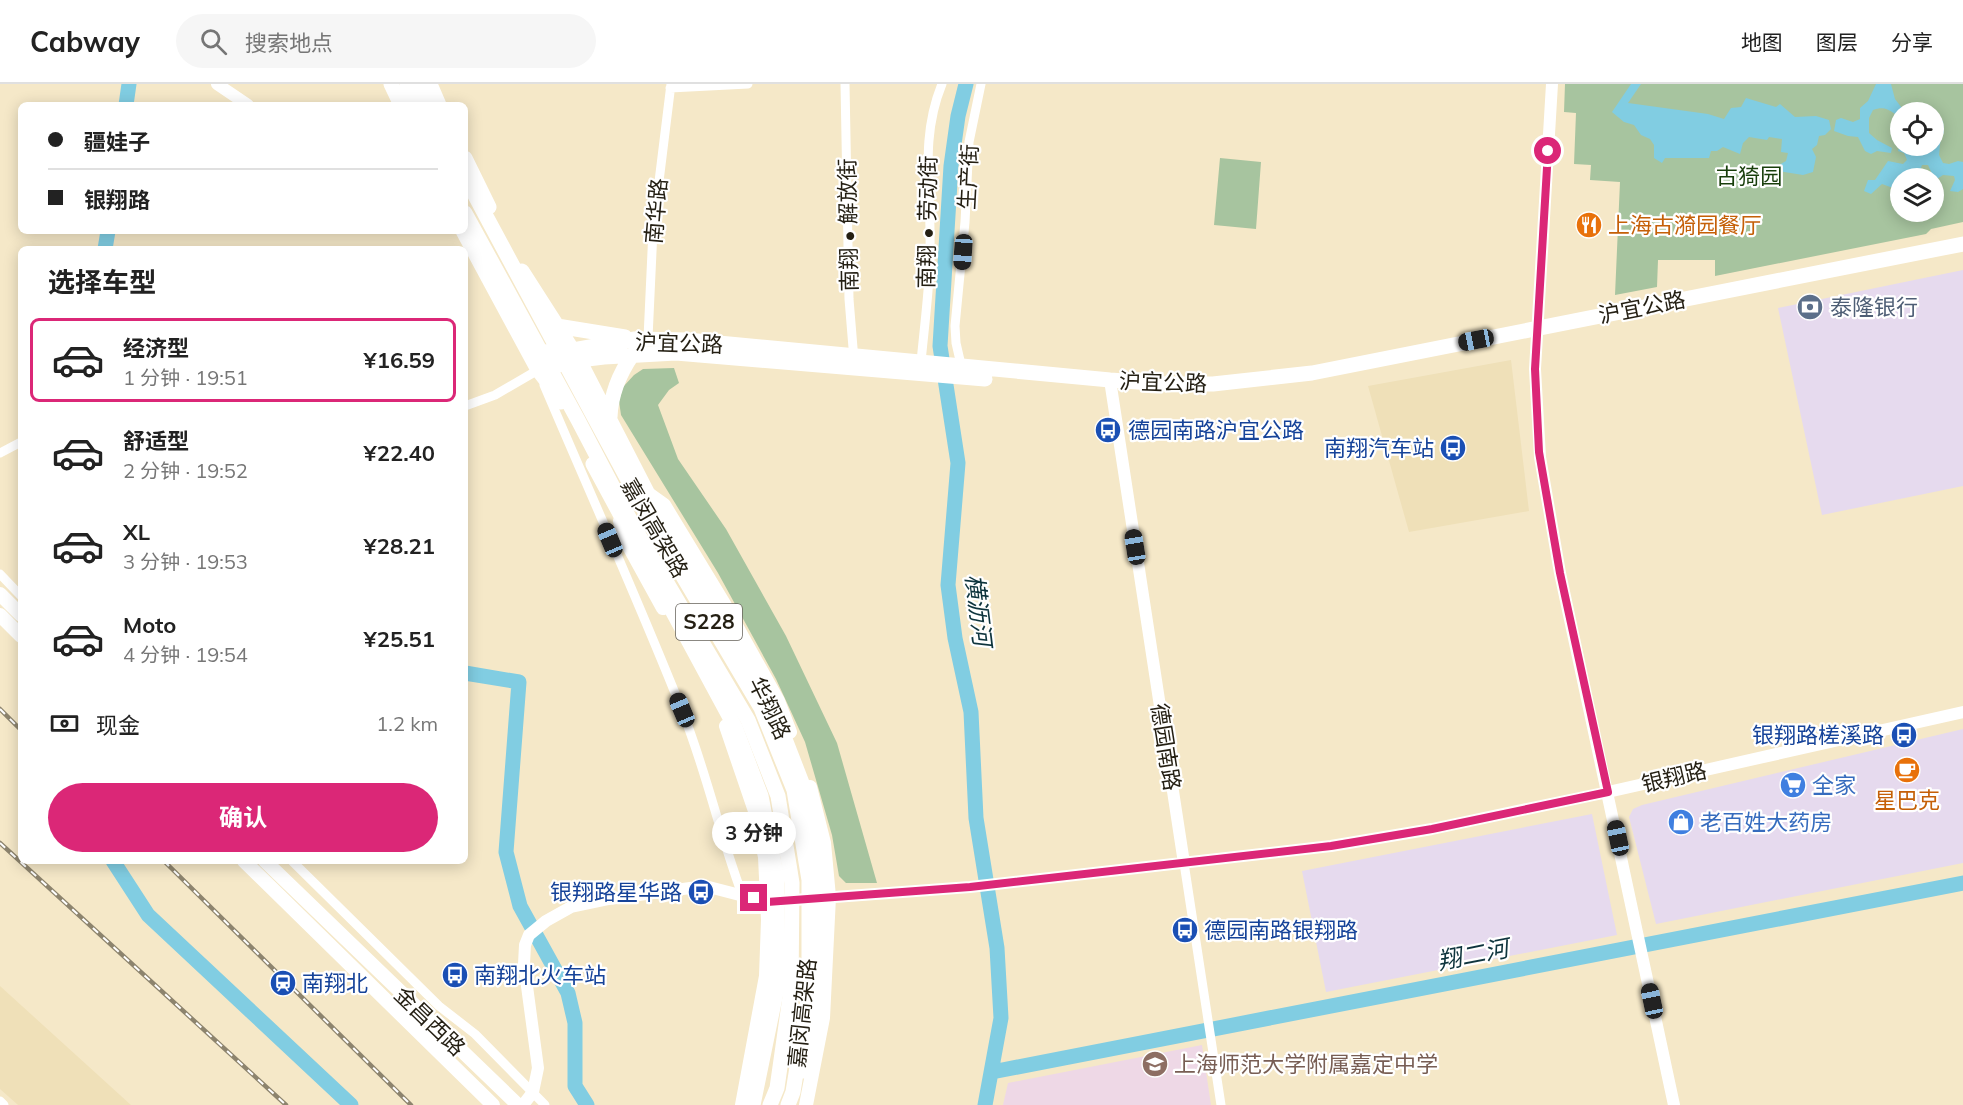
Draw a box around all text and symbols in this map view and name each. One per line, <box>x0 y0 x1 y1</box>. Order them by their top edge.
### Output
search box <box>176 14 596 68</box>
text: Cabway <box>30 24 140 59</box>
icon: search <box>197 25 230 58</box>
text: 搜索地点 <box>245 29 333 57</box>
text: 地图 <box>1741 29 1783 55</box>
text: 图层 <box>1816 29 1858 55</box>
text: 分享 <box>1891 29 1933 55</box>
map controls <box>1890 102 1944 222</box>
button: locate <box>1890 102 1944 156</box>
text: 疆娃子 <box>84 128 150 156</box>
route start <box>1534 137 1561 164</box>
street label: 生产街 <box>952 143 984 211</box>
street label: 南翔 • 劳动街 <box>912 155 942 289</box>
street label: 南翔 • 解放街 <box>833 158 863 292</box>
park label: 古猗园 <box>1716 162 1782 190</box>
button: layers <box>1890 168 1944 222</box>
street label: 南华路 <box>639 177 673 245</box>
text: 银翔路 <box>84 186 150 214</box>
restaurant icon: 上海古漪园餐厅 <box>1574 210 1604 240</box>
place label: 上海古漪园餐厅 <box>1608 211 1762 239</box>
car <box>953 233 973 271</box>
text: 选择车型 <box>48 265 156 299</box>
street label: 沪宜公路 <box>1596 285 1688 329</box>
bank icon: 泰隆银行 <box>1795 292 1825 322</box>
place label: 泰隆银行 <box>1830 293 1918 321</box>
street label: 沪宜公路 <box>635 327 723 359</box>
car <box>1457 328 1495 352</box>
icon: car <box>51 333 105 387</box>
text: 经济型 <box>123 334 189 362</box>
text: ¥16.59 <box>364 346 435 374</box>
text: 1 分钟 · 19:51 <box>123 365 248 390</box>
street label: 沪宜公路 <box>1119 366 1207 398</box>
bus stop icon: 德园南路沪宜公路 <box>1093 415 1123 445</box>
place label: 德园南路沪宜公路 <box>1128 416 1304 444</box>
icon: car <box>51 426 105 480</box>
text: 舒适型 <box>123 427 189 455</box>
bus stop icon: 南翔汽车站 <box>1438 433 1468 463</box>
place label: 南翔汽车站 <box>1324 434 1434 462</box>
text: ¥22.40 <box>364 439 435 467</box>
text: 2 分钟 · 19:52 <box>123 458 248 483</box>
street label: 嘉闵高架路 <box>615 473 695 583</box>
text: XL <box>123 518 150 546</box>
icon: car <box>51 519 105 573</box>
car <box>595 520 625 560</box>
car <box>1123 528 1147 566</box>
text: ¥28.21 <box>364 532 435 560</box>
text: 3 分钟 · 19:53 <box>123 549 248 574</box>
water label: 横沥河 <box>960 572 999 651</box>
road number: S228 <box>676 604 742 640</box>
text: Moto <box>123 611 176 639</box>
icon: car <box>51 612 105 666</box>
text: ¥25.51 <box>364 625 435 653</box>
text: 4 分钟 · 19:54 <box>123 642 248 667</box>
street label: 华翔路 <box>743 672 797 744</box>
car <box>667 690 697 730</box>
street label: 德园南路 <box>1145 701 1187 793</box>
icon: cash <box>48 707 81 740</box>
text: 现金 <box>96 711 140 739</box>
text: 1.2 km <box>376 711 438 736</box>
bus stop icon: 银翔路槎溪路 <box>1889 720 1919 750</box>
place label: 银翔路槎溪路 <box>1752 721 1884 749</box>
cafe icon: 星巴克 <box>1892 755 1922 785</box>
street label: 银翔路 <box>1639 756 1709 798</box>
supermarket icon: 全家 <box>1778 770 1808 800</box>
place label: 全家 <box>1812 771 1856 799</box>
button: 确认 <box>48 783 438 852</box>
place label: 星巴克 <box>1874 786 1940 814</box>
shop icon: 老百姓大药房 <box>1666 807 1696 837</box>
place label: 老百姓大药房 <box>1700 808 1832 836</box>
callout: 3 分钟 <box>712 811 796 853</box>
car <box>1605 819 1631 857</box>
text: 3 分钟 <box>725 820 783 845</box>
bus stop icon: 银翔路星华路 <box>686 877 716 907</box>
place label: 银翔路星华路 <box>550 878 682 906</box>
route end <box>740 884 767 911</box>
bus stop icon: 德园南路银翔路 <box>1170 915 1200 945</box>
place label: 德园南路银翔路 <box>1204 916 1358 944</box>
water label: 翔二河 <box>1435 932 1515 976</box>
street label: 嘉闵高架路 <box>782 957 822 1069</box>
bus stop icon: 南翔北火车站 <box>440 960 470 990</box>
place label: 南翔北火车站 <box>474 961 606 989</box>
station icon: 南翔北 <box>268 968 298 998</box>
place label: 南翔北 <box>302 969 368 997</box>
street label: 金昌西路 <box>389 980 471 1062</box>
car <box>1639 982 1665 1020</box>
school or university icon: 上海师范大学附属嘉定中学 <box>1140 1049 1170 1079</box>
place label: 上海师范大学附属嘉定中学 <box>1174 1050 1438 1078</box>

